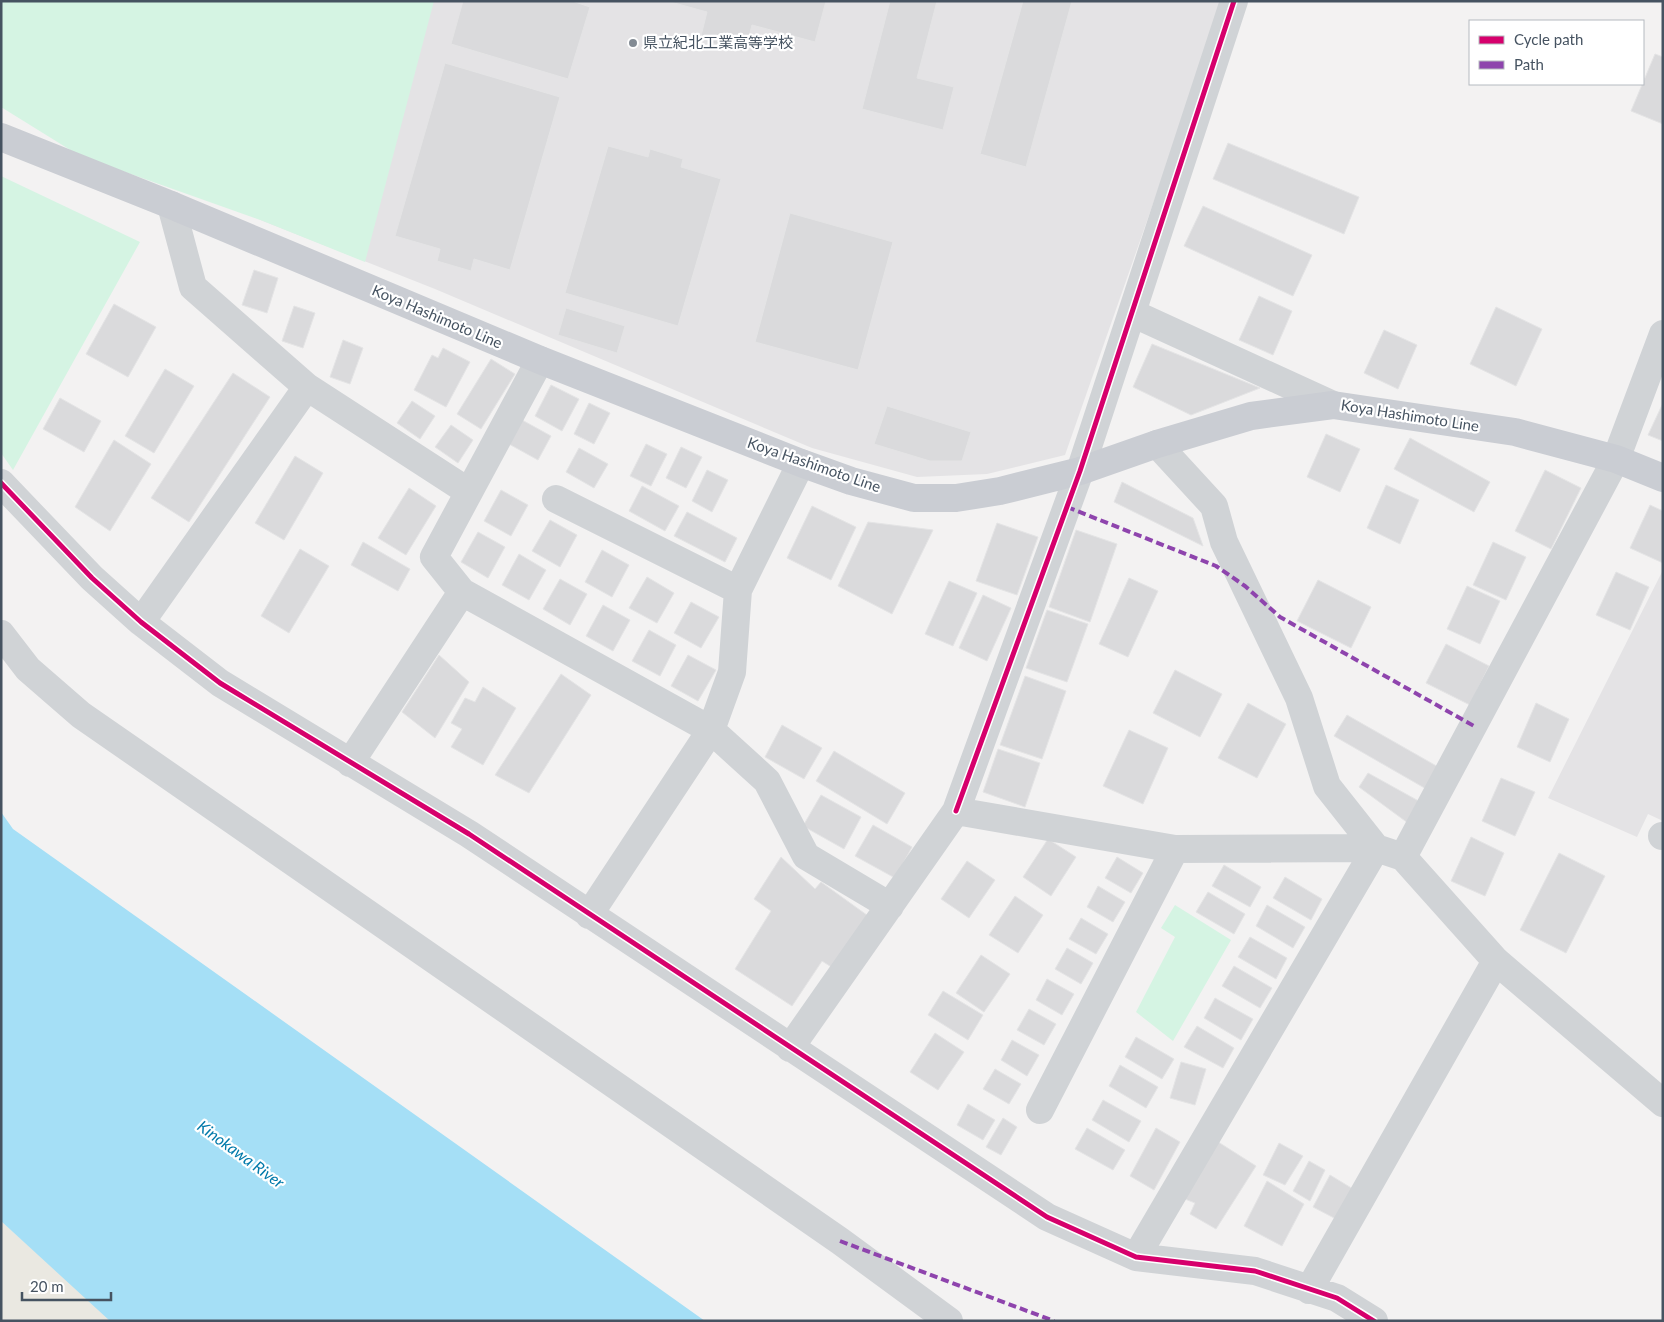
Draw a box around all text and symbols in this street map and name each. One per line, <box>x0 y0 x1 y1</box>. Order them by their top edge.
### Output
legend <box>1469 20 1644 85</box>
text: Cycle path <box>1514 30 1583 48</box>
place label: 県立紀北工業高等学校 <box>643 33 793 51</box>
marker: 県立紀北工業高等学校 <box>627 37 639 49</box>
text: Path <box>1514 55 1544 73</box>
street label: Koya Hashimoto Line <box>370 281 505 352</box>
street label: Koya Hashimoto Line <box>1340 395 1481 435</box>
street label: Koya Hashimoto Line <box>745 433 883 495</box>
water label: Kinokawa River <box>194 1116 289 1192</box>
scale bar <box>22 1270 111 1302</box>
text: 20 m <box>30 1277 64 1295</box>

